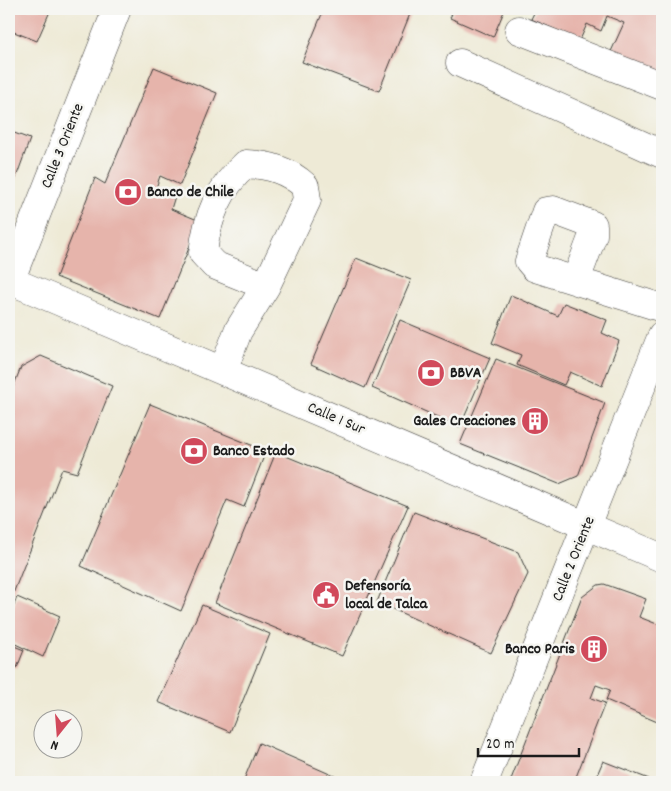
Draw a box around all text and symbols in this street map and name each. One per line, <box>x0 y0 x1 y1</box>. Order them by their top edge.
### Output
street label: Calle 3 Oriente <box>35 100 91 192</box>
bank icon: Banco de Chile <box>113 177 143 207</box>
place label: Banco de Chile <box>147 181 234 204</box>
bank icon: BBVA <box>416 358 446 388</box>
place label: BBVA <box>450 362 482 385</box>
street label: Calle 1 Sur <box>304 397 369 441</box>
building icon: Gales Creaciones <box>520 406 550 436</box>
place label: Gales Creaciones <box>413 410 516 433</box>
bank icon: Banco Estado <box>179 436 209 466</box>
place label: Banco Estado <box>213 440 295 463</box>
street label: Calle 2 Oriente <box>547 513 601 605</box>
place label: Defensoría local de Talca <box>345 575 429 616</box>
public building icon: Defensoría local de Talca <box>311 580 341 610</box>
building icon: Banco Paris <box>579 634 609 664</box>
place label: Banco Paris <box>505 638 575 661</box>
north arrow <box>32 708 82 758</box>
scale bar <box>478 726 580 758</box>
text: N <box>48 734 61 755</box>
text: 20 m <box>486 734 514 756</box>

